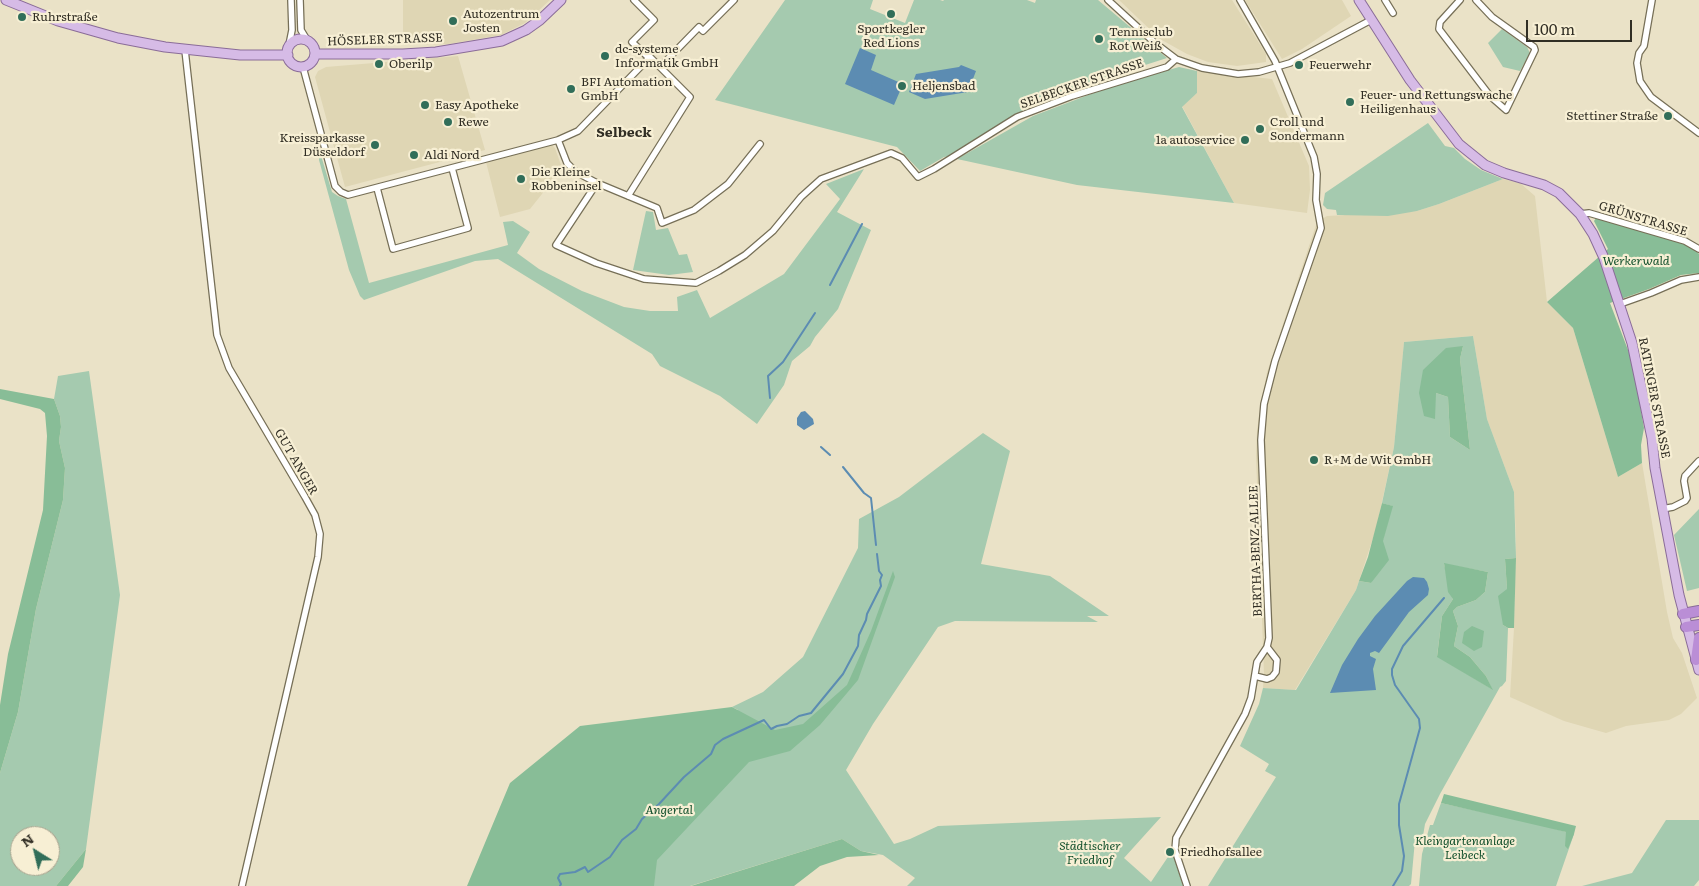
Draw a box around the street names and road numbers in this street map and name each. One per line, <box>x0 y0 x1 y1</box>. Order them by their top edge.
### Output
street label: HÖSELER STRASSE <box>327 31 443 49</box>
street label: SELBECKER STRASSE <box>1018 56 1146 112</box>
street label: GRÜNSTRASSE <box>1597 199 1689 239</box>
street label: RATINGER STRASSE <box>1635 336 1673 460</box>
street label: GUT ANGER <box>271 426 321 498</box>
street label: BERTHA-BENZ-ALLEE <box>1247 485 1265 617</box>

